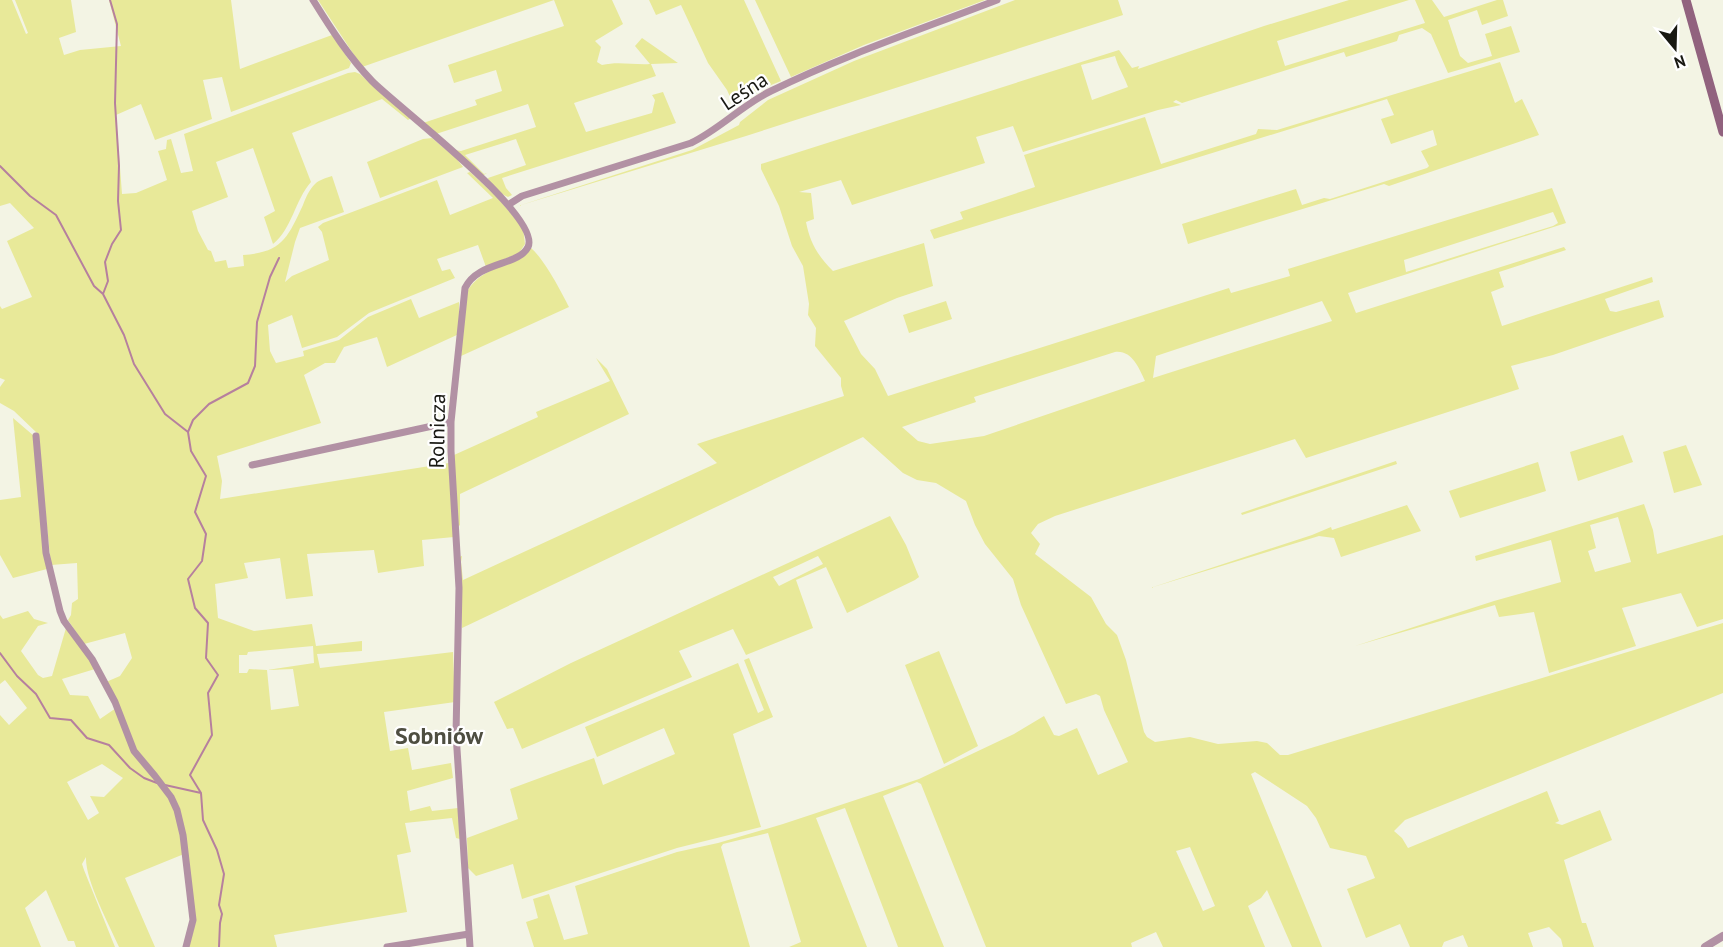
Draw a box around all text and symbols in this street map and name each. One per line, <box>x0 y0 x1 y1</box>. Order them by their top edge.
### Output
north arrow <box>1645 18 1705 78</box>
text: N <box>1672 51 1688 73</box>
street label: Leśna <box>715 66 773 116</box>
street label: Rolnicza <box>423 393 451 469</box>
district label: Sobniów <box>395 720 484 751</box>

